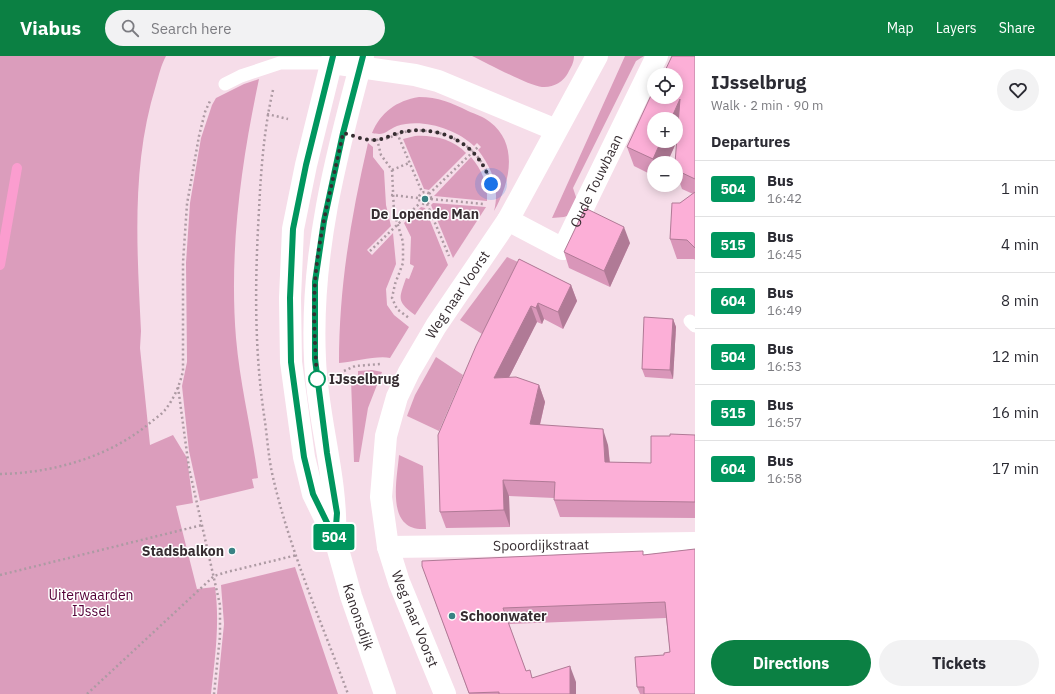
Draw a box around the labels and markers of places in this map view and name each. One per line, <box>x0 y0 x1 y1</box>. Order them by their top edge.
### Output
marker: De Lopende Man <box>420 194 430 204</box>
place label: De Lopende Man <box>371 205 479 223</box>
marker: IJsselbrug <box>308 370 326 388</box>
place label: IJsselbrug <box>329 370 400 388</box>
place label: Stadsbalkon <box>142 542 224 560</box>
marker: Stadsbalkon <box>227 546 237 556</box>
place label: Schoonwater <box>460 607 547 625</box>
marker: Schoonwater <box>447 611 457 621</box>

